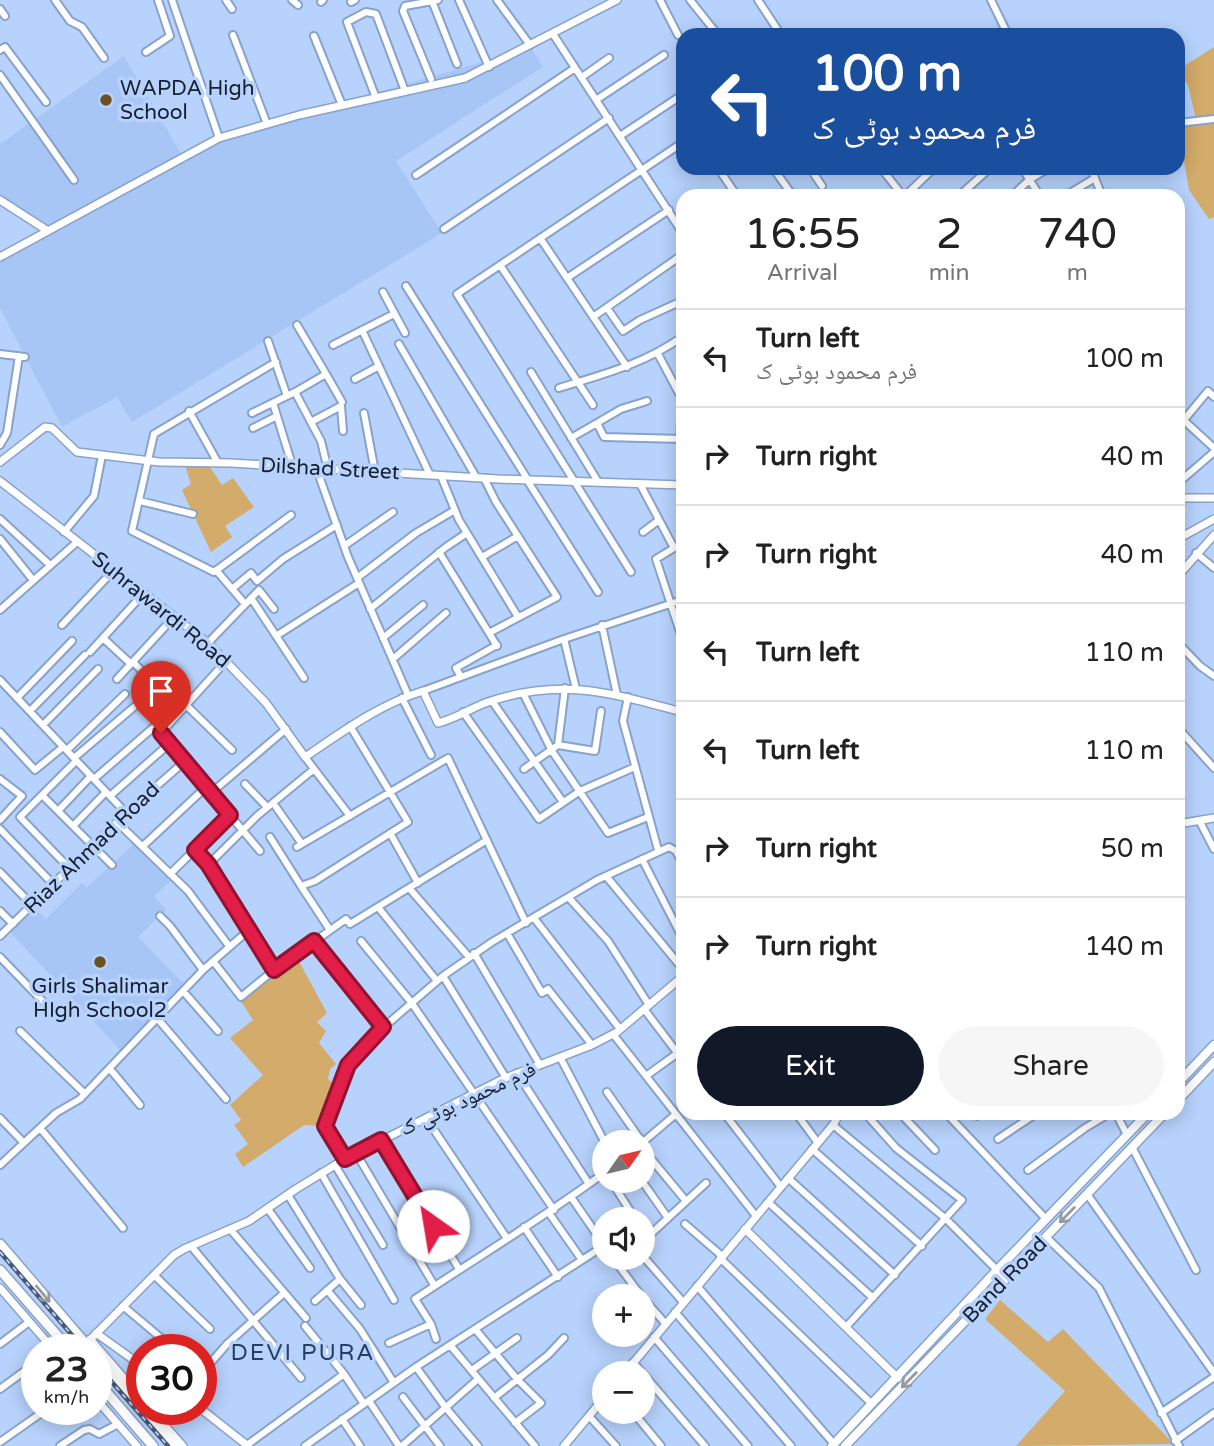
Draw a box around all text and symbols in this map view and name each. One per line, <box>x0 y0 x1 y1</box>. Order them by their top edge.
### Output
text: 100 m <box>812 45 962 104</box>
icon: left <box>697 56 788 147</box>
place label: WAPDA High School <box>120 76 255 125</box>
marker: WAPDA High School <box>98 92 114 108</box>
text: فرم محمود بوٹی ک <box>812 110 1036 148</box>
text: 16:55 <box>744 209 861 260</box>
text: 2 <box>936 209 962 260</box>
text: 740 <box>1038 209 1117 260</box>
text: Arrival <box>767 259 838 287</box>
text: min <box>929 259 970 287</box>
text: m <box>1067 259 1088 287</box>
text: Turn left <box>756 323 859 354</box>
icon: left <box>697 339 735 377</box>
text: 100 m <box>1084 343 1164 374</box>
text: فرم محمود بوٹی ک <box>756 358 917 386</box>
icon: right <box>697 437 735 475</box>
text: Turn right <box>756 441 877 472</box>
text: 40 m <box>1101 441 1164 472</box>
street label: Dilshad Street <box>260 453 400 485</box>
icon: right <box>697 535 735 573</box>
text: Turn right <box>756 539 877 570</box>
text: 40 m <box>1101 539 1164 570</box>
street label: Suhrawardi Road <box>87 547 235 673</box>
icon: left <box>697 633 735 671</box>
text: Turn left <box>756 637 859 668</box>
text: 110 m <box>1084 637 1164 668</box>
pin <box>131 661 191 733</box>
icon: arrive <box>142 672 180 710</box>
icon: left <box>697 731 735 769</box>
text: Turn left <box>756 735 859 766</box>
text: 110 m <box>1084 735 1164 766</box>
street label: Riaz Ahmad Road <box>19 777 165 919</box>
icon: right <box>697 829 735 867</box>
text: Turn right <box>756 833 877 864</box>
text: 50 m <box>1101 833 1164 864</box>
icon: right <box>697 927 735 965</box>
text: Turn right <box>756 931 877 962</box>
text: 140 m <box>1084 931 1164 962</box>
marker: Girls Shalimar HIgh School2 <box>92 954 108 970</box>
place label: Girls Shalimar HIgh School2 <box>32 974 168 1023</box>
button: Exit <box>697 1026 924 1106</box>
button: Share <box>938 1026 1164 1106</box>
street label: فرم محمود بوٹی ک <box>396 1057 540 1142</box>
north arrow <box>592 1130 654 1194</box>
map controls <box>592 1130 655 1424</box>
position arrow <box>396 1189 470 1263</box>
one-way arrow <box>1058 1206 1075 1223</box>
button: sound <box>592 1207 655 1270</box>
street label: Band Road <box>958 1232 1052 1328</box>
button: + <box>592 1284 655 1347</box>
one-way arrow <box>35 1285 51 1303</box>
speed limit sign: 30 <box>126 1334 217 1425</box>
district label: DEVI PURA <box>231 1339 375 1367</box>
text: 23 <box>45 1349 88 1391</box>
button: − <box>592 1361 655 1424</box>
one-way arrow <box>901 1371 918 1388</box>
text: km/h <box>44 1386 89 1408</box>

